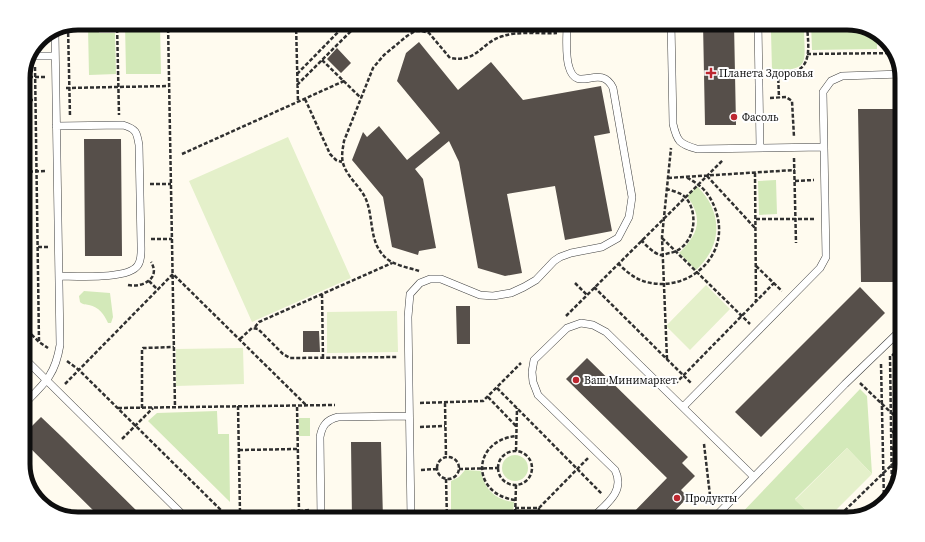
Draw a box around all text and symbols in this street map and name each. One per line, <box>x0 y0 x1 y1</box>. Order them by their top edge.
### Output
place label: Планета Здоровья <box>719 66 814 81</box>
marker: Планета Здоровья <box>706 68 716 78</box>
place label: Фасоль <box>742 110 779 125</box>
marker: Фасоль <box>729 112 739 122</box>
place label: Ваш Минимаркет <box>584 373 677 388</box>
marker: Ваш Минимаркет <box>571 375 581 385</box>
place label: Продукты <box>685 491 737 506</box>
marker: Продукты <box>672 493 682 503</box>

